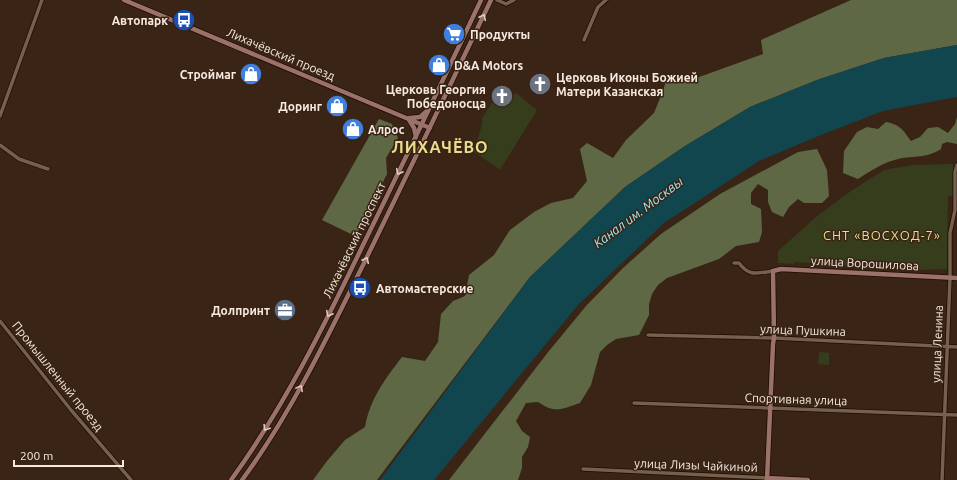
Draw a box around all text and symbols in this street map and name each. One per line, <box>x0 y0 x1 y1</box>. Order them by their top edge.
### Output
bus stop icon: Автопарк <box>171 7 197 33</box>
one-way arrow <box>478 13 486 21</box>
place label: Автопарк <box>112 14 168 27</box>
supermarket icon: Продукты <box>441 21 467 47</box>
street label: Лихачёвский проезд <box>225 25 337 83</box>
place label: Продукты <box>470 28 530 41</box>
shop icon: D&A Motors <box>426 52 452 78</box>
place label: D&A Motors <box>454 59 523 72</box>
shop icon: Строймаг <box>238 61 264 87</box>
place label: Строймаг <box>180 68 237 81</box>
church icon: Церковь Иконы Божией Матери Казанская <box>527 71 553 97</box>
place label: Церковь Иконы Божией Матери Казанская <box>556 71 698 98</box>
place label: Церковь Георгия Победоносца <box>386 83 486 110</box>
church icon: Церковь Георгия Победоносца <box>489 83 515 109</box>
shop icon: Доринг <box>324 93 350 119</box>
place label: Доринг <box>278 100 323 113</box>
shop icon: Алрос <box>340 116 366 142</box>
place label: Алрос <box>368 123 404 136</box>
district label: ЛИХАЧЁВО <box>391 138 489 156</box>
one-way arrow <box>396 168 404 176</box>
water label: Канал им. Москвы <box>591 174 686 250</box>
street label: Лихачёвский проспект <box>320 179 388 300</box>
district label: СНТ «ВОСХОД-7» <box>823 228 941 242</box>
street label: улица Ворошилова <box>811 254 919 272</box>
one-way arrow <box>361 256 369 264</box>
bus stop icon: Автомастерские <box>347 275 373 301</box>
place label: Автомастерские <box>376 282 473 295</box>
office icon: Долпринт <box>272 297 298 323</box>
place label: Долпринт <box>211 304 270 317</box>
street label: улица Ленина <box>929 305 945 383</box>
one-way arrow <box>326 310 334 317</box>
street label: Промышленный проезд <box>10 319 106 433</box>
street label: улица Пушкина <box>760 322 846 338</box>
one-way arrow <box>295 384 302 392</box>
street label: Спортивная улица <box>745 391 847 407</box>
one-way arrow <box>264 424 271 431</box>
scale bar <box>14 442 123 468</box>
text: 200 m <box>20 449 53 462</box>
street label: улица Лизы Чайкиной <box>634 456 758 474</box>

